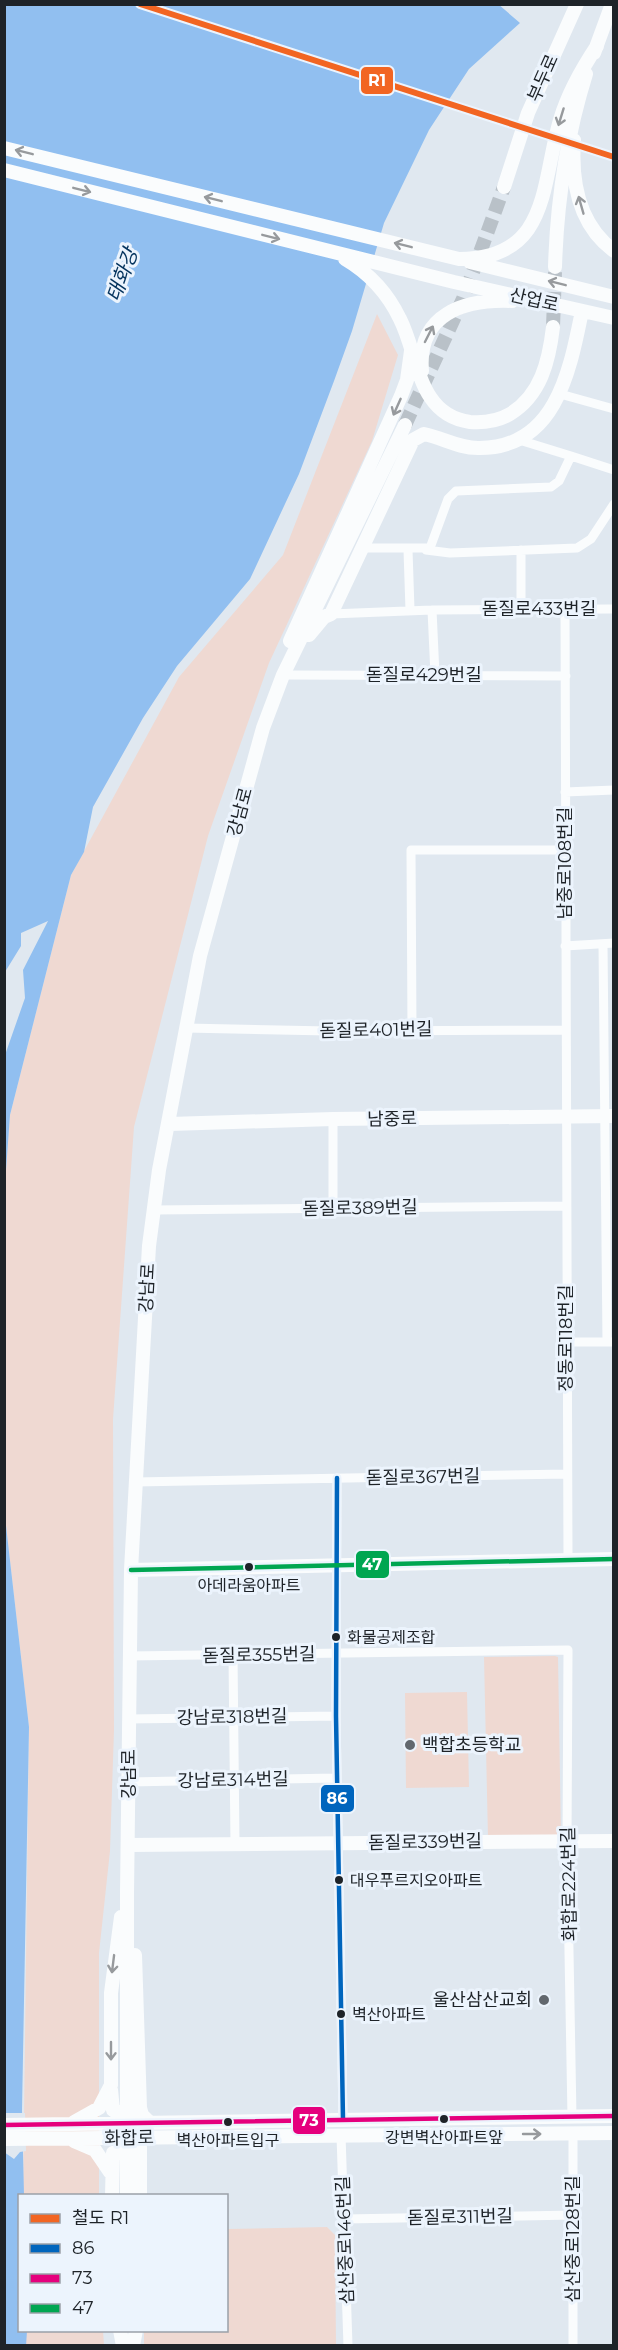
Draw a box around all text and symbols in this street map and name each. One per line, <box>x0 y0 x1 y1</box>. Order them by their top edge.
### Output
street label: 부두로 <box>523 51 563 105</box>
line badge: R1 <box>360 66 394 95</box>
text: R1 <box>368 71 386 90</box>
one-way arrow <box>555 107 566 126</box>
one-way arrow <box>14 146 33 158</box>
one-way arrow <box>72 184 91 196</box>
one-way arrow <box>204 192 223 204</box>
one-way arrow <box>574 196 586 215</box>
one-way arrow <box>261 231 280 243</box>
one-way arrow <box>393 238 412 250</box>
water label: 태화강 <box>101 243 144 305</box>
one-way arrow <box>547 276 566 288</box>
street label: 산업로 <box>507 284 561 316</box>
one-way arrow <box>424 326 436 344</box>
one-way arrow <box>390 397 402 415</box>
street label: 돋질로433번길 <box>482 598 596 620</box>
street label: 돋질로429번길 <box>366 664 482 686</box>
street label: 강남로 <box>223 785 257 839</box>
street label: 남중로108번길 <box>554 807 576 919</box>
street label: 돋질로401번길 <box>319 1018 433 1042</box>
street label: 남중로 <box>367 1108 417 1130</box>
street label: 돋질로389번길 <box>302 1196 418 1220</box>
street label: 강남로 <box>135 1263 159 1313</box>
street label: 정동로118번길 <box>555 1284 577 1392</box>
street label: 돋질로367번길 <box>366 1465 480 1489</box>
line badge: 47 <box>355 1550 390 1579</box>
text: 47 <box>362 1555 382 1574</box>
marker: 아데라움아파트 <box>243 1561 255 1573</box>
place label: 아데라움아파트 <box>197 1576 301 1595</box>
place label: 화물공제조합 <box>347 1628 436 1647</box>
marker: 화물공제조합 <box>330 1631 342 1643</box>
street label: 돋질로355번길 <box>202 1643 316 1667</box>
street label: 강남로318번길 <box>176 1705 288 1729</box>
place label: 백합초등학교 <box>422 1734 521 1756</box>
marker: 백합초등학교 <box>403 1738 417 1752</box>
street label: 강남로 <box>118 1749 140 1799</box>
street label: 강남로314번길 <box>177 1768 289 1792</box>
line badge: 86 <box>320 1784 355 1813</box>
text: 86 <box>327 1789 347 1808</box>
street label: 화합로224번길 <box>557 1826 581 1942</box>
street label: 돋질로339번길 <box>368 1830 482 1854</box>
place label: 대우푸르지오아파트 <box>350 1871 482 1890</box>
marker: 대우푸르지오아파트 <box>333 1874 345 1886</box>
one-way arrow <box>108 1953 119 1973</box>
place label: 울산삼산교회 <box>433 1989 532 2011</box>
marker: 울산삼산교회 <box>537 1993 551 2007</box>
place label: 벽산아파트 <box>352 2005 426 2024</box>
marker: 벽산아파트 <box>335 2008 347 2020</box>
one-way arrow <box>105 2041 117 2061</box>
line badge: 73 <box>292 2106 326 2135</box>
text: 73 <box>299 2111 319 2130</box>
marker: 강변벽산아파트앞 <box>438 2113 450 2125</box>
marker: 벽산아파트입구 <box>222 2116 234 2128</box>
street label: 화합로 <box>104 2127 154 2149</box>
place label: 강변벽산아파트앞 <box>385 2128 503 2147</box>
one-way arrow <box>521 2128 541 2140</box>
place label: 벽산아파트입구 <box>176 2131 280 2150</box>
street label: 삼산중로146번길 <box>332 2175 358 2305</box>
street label: 삼산중로128번길 <box>562 2175 584 2303</box>
legend <box>18 2194 228 2332</box>
street label: 돋질로311번길 <box>407 2205 513 2229</box>
text: 철도 R1 <box>72 2207 129 2229</box>
text: 86 <box>72 2237 94 2259</box>
text: 73 <box>72 2267 93 2289</box>
text: 47 <box>72 2297 94 2319</box>

